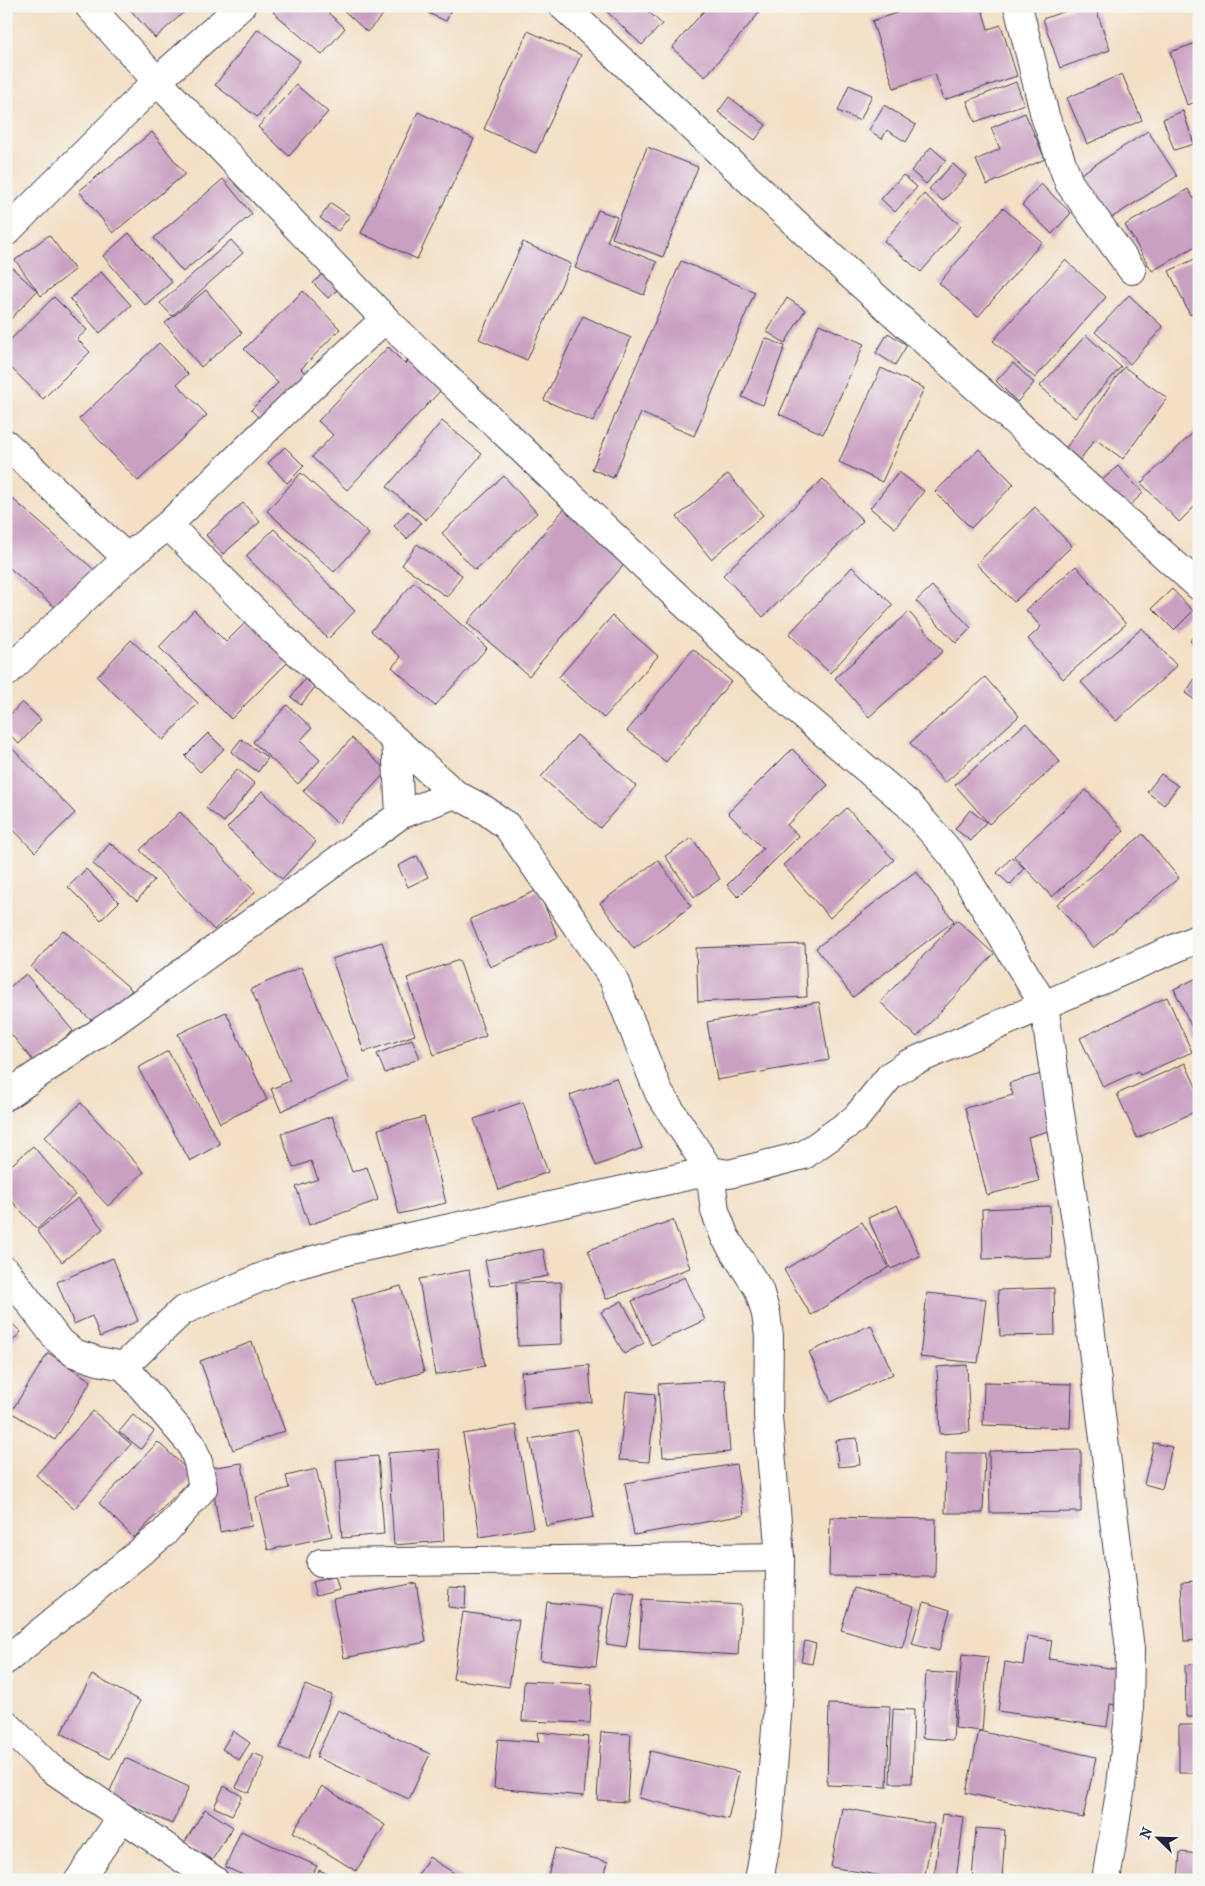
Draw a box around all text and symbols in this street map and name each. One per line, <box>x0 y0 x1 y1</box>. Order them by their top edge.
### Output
north arrow <box>1132 1814 1182 1864</box>
text: N <box>1137 1825 1157 1841</box>

